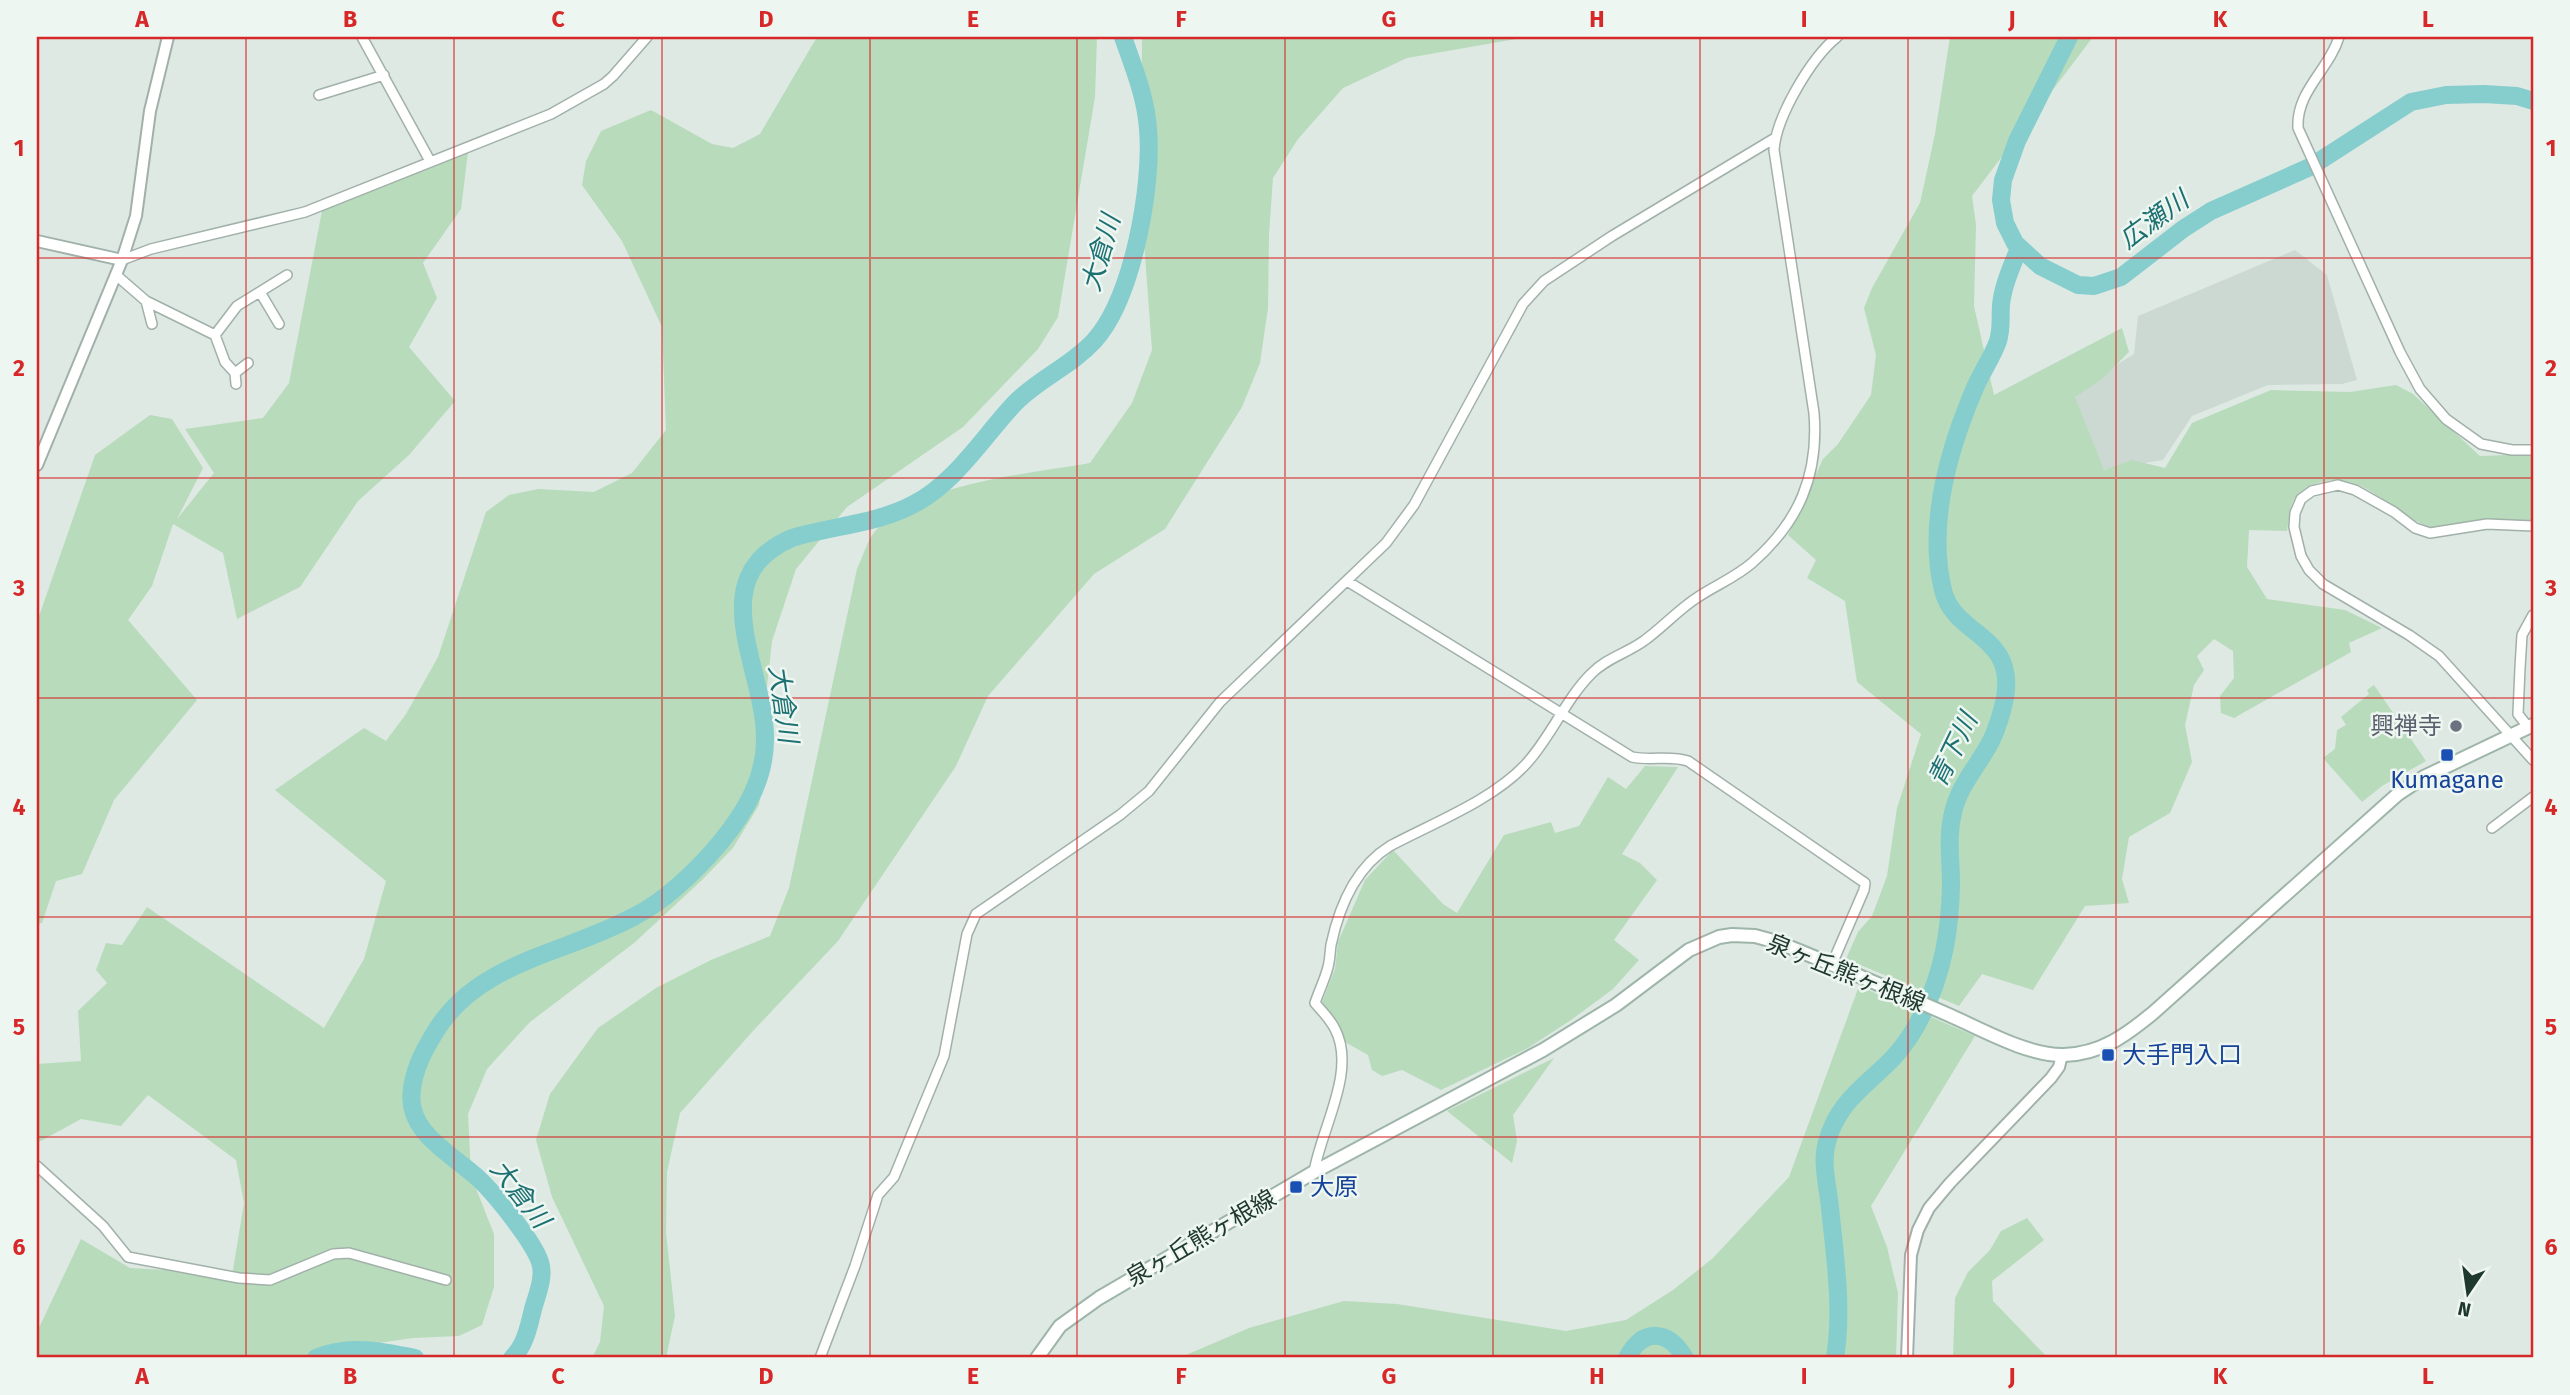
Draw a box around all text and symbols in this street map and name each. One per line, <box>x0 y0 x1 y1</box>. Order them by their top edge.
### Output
text: A <box>134 5 149 33</box>
text: B <box>343 5 357 33</box>
text: C <box>551 5 565 33</box>
text: D <box>759 5 774 33</box>
text: E <box>967 5 979 33</box>
text: F <box>1175 5 1187 33</box>
text: G <box>1382 5 1396 33</box>
text: H <box>1589 5 1605 33</box>
text: I <box>1801 5 1807 33</box>
text: J <box>2007 5 2016 33</box>
text: K <box>2213 5 2228 33</box>
text: L <box>2422 5 2434 33</box>
text: 1 <box>14 134 24 162</box>
text: 1 <box>2546 134 2556 162</box>
water label: 広瀬川 <box>2113 183 2197 255</box>
water label: 大倉川 <box>1075 208 1127 295</box>
text: 2 <box>13 354 25 382</box>
text: 2 <box>2545 354 2557 382</box>
text: 3 <box>12 574 25 602</box>
text: 3 <box>2544 574 2557 602</box>
water label: 大倉川 <box>762 663 804 748</box>
water label: 青下川 <box>1922 705 1985 792</box>
place label: 興禅寺 <box>2370 712 2442 740</box>
marker: 興禅寺 <box>2448 718 2464 734</box>
marker: Kumagane <box>2439 747 2455 763</box>
place label: Kumagane <box>2390 766 2504 794</box>
text: 4 <box>13 793 26 821</box>
text: 4 <box>2545 793 2558 821</box>
street label: 泉ヶ丘熊ヶ根線 <box>1763 929 1929 1017</box>
text: 5 <box>13 1013 25 1041</box>
text: 5 <box>2545 1013 2557 1041</box>
place label: 大手門入口 <box>2122 1041 2242 1069</box>
marker: 大手門入口 <box>2100 1047 2116 1063</box>
water label: 大倉川 <box>484 1154 558 1237</box>
place label: 大原 <box>1310 1173 1358 1201</box>
marker: 大原 <box>1288 1179 1304 1195</box>
street label: 泉ヶ丘熊ヶ根線 <box>1121 1184 1281 1292</box>
text: 6 <box>13 1233 26 1261</box>
text: 6 <box>2545 1233 2558 1261</box>
north arrow <box>2434 1258 2504 1328</box>
text: N <box>2456 1296 2473 1322</box>
text: A <box>134 1362 149 1390</box>
text: B <box>343 1362 357 1390</box>
text: C <box>551 1362 565 1390</box>
text: D <box>759 1362 774 1390</box>
text: E <box>967 1362 979 1390</box>
text: F <box>1175 1362 1187 1390</box>
text: G <box>1382 1362 1396 1390</box>
text: H <box>1589 1362 1605 1390</box>
text: I <box>1801 1362 1807 1390</box>
text: J <box>2007 1362 2016 1390</box>
text: K <box>2213 1362 2228 1390</box>
text: L <box>2422 1362 2434 1390</box>

